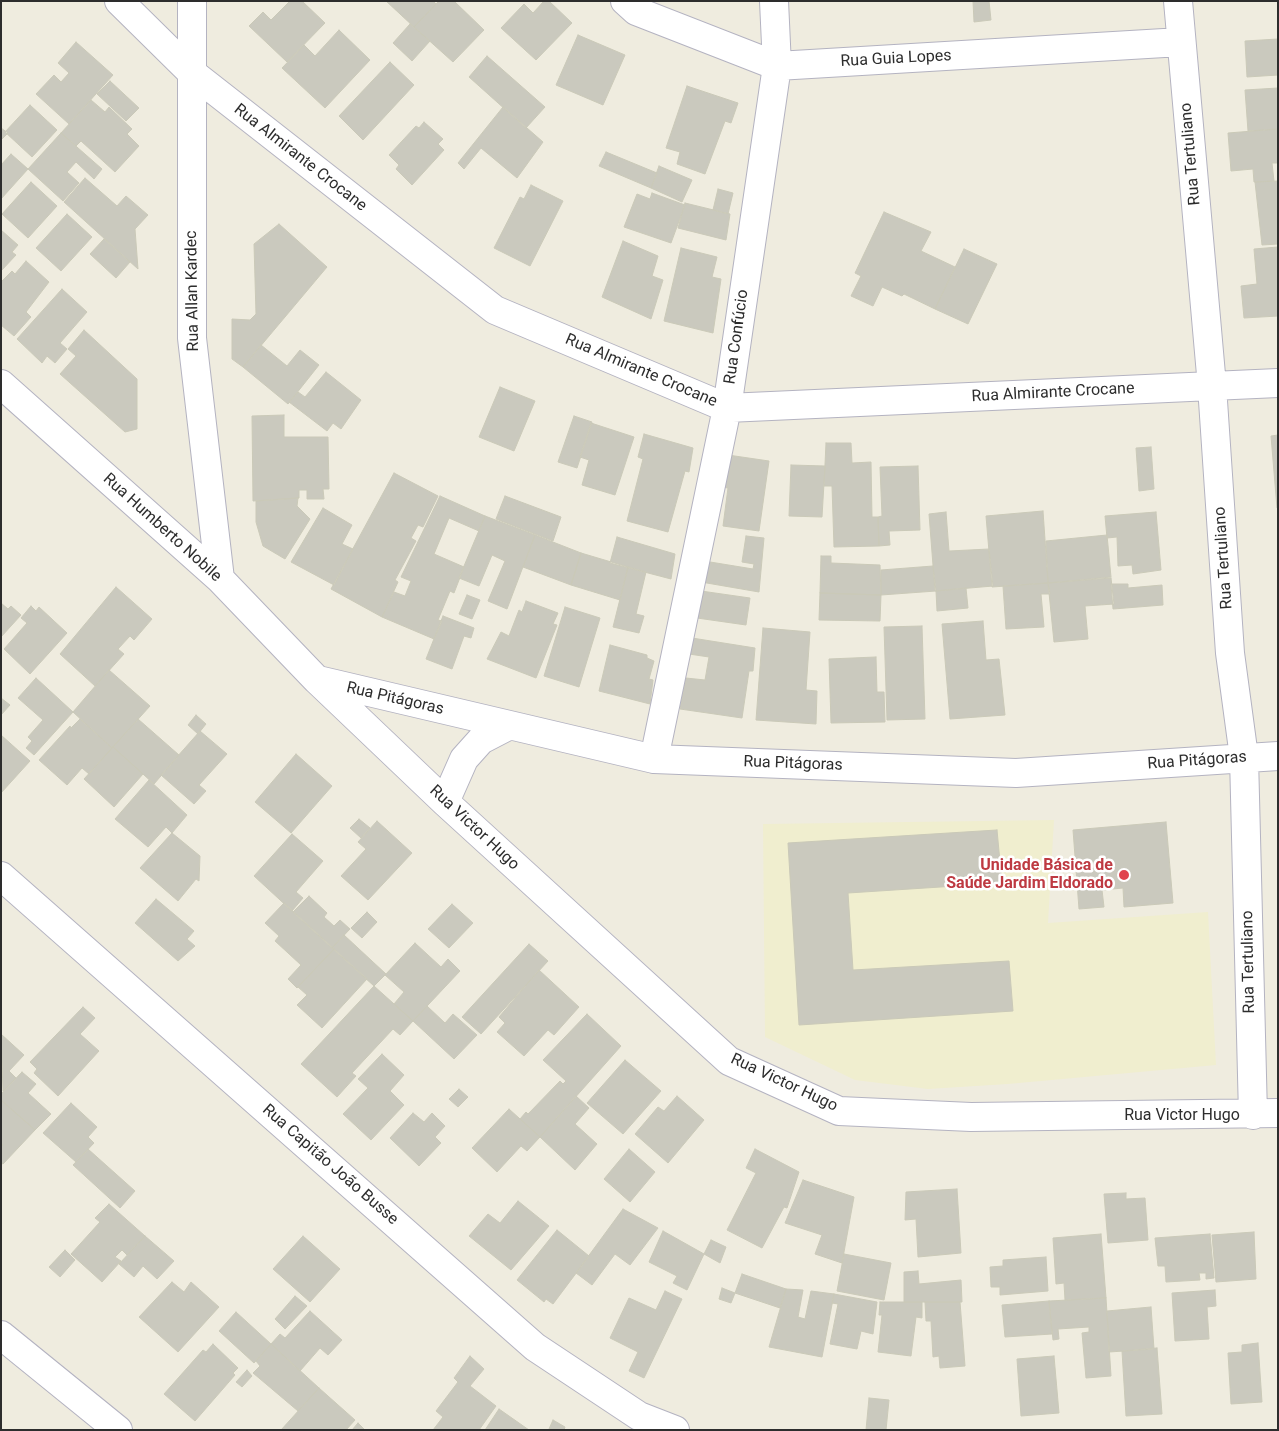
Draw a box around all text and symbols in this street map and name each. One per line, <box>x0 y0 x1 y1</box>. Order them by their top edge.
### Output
street label: Rua Guia Lopes <box>840 47 952 71</box>
street label: Rua Almirante Crocane <box>230 100 370 216</box>
street label: Rua Tertuliano <box>1177 102 1205 206</box>
street label: Rua Allan Kardec <box>182 230 204 352</box>
street label: Rua Confúcio <box>721 288 753 386</box>
street label: Rua Almirante Crocane <box>562 330 720 412</box>
street label: Rua Almirante Crocane <box>971 379 1135 407</box>
street label: Rua Humberto Nobile <box>99 470 225 586</box>
street label: Rua Tertuliano <box>1211 506 1237 610</box>
street label: Rua Pitágoras <box>344 678 446 720</box>
street label: Rua Pitágoras <box>1147 748 1247 774</box>
street label: Rua Pitágoras <box>743 753 843 775</box>
street label: Rua Victor Hugo <box>425 782 523 874</box>
place label: Unidade Básica de Saúde Jardim Eldorado <box>946 856 1113 894</box>
marker: Unidade Básica de Saúde Jardim Eldorado <box>1117 868 1131 882</box>
street label: Rua Tertuliano <box>1239 910 1259 1014</box>
street label: Rua Victor Hugo <box>727 1050 841 1116</box>
street label: Rua Capitão João Busse <box>258 1101 402 1229</box>
street label: Rua Victor Hugo <box>1124 1106 1240 1126</box>

